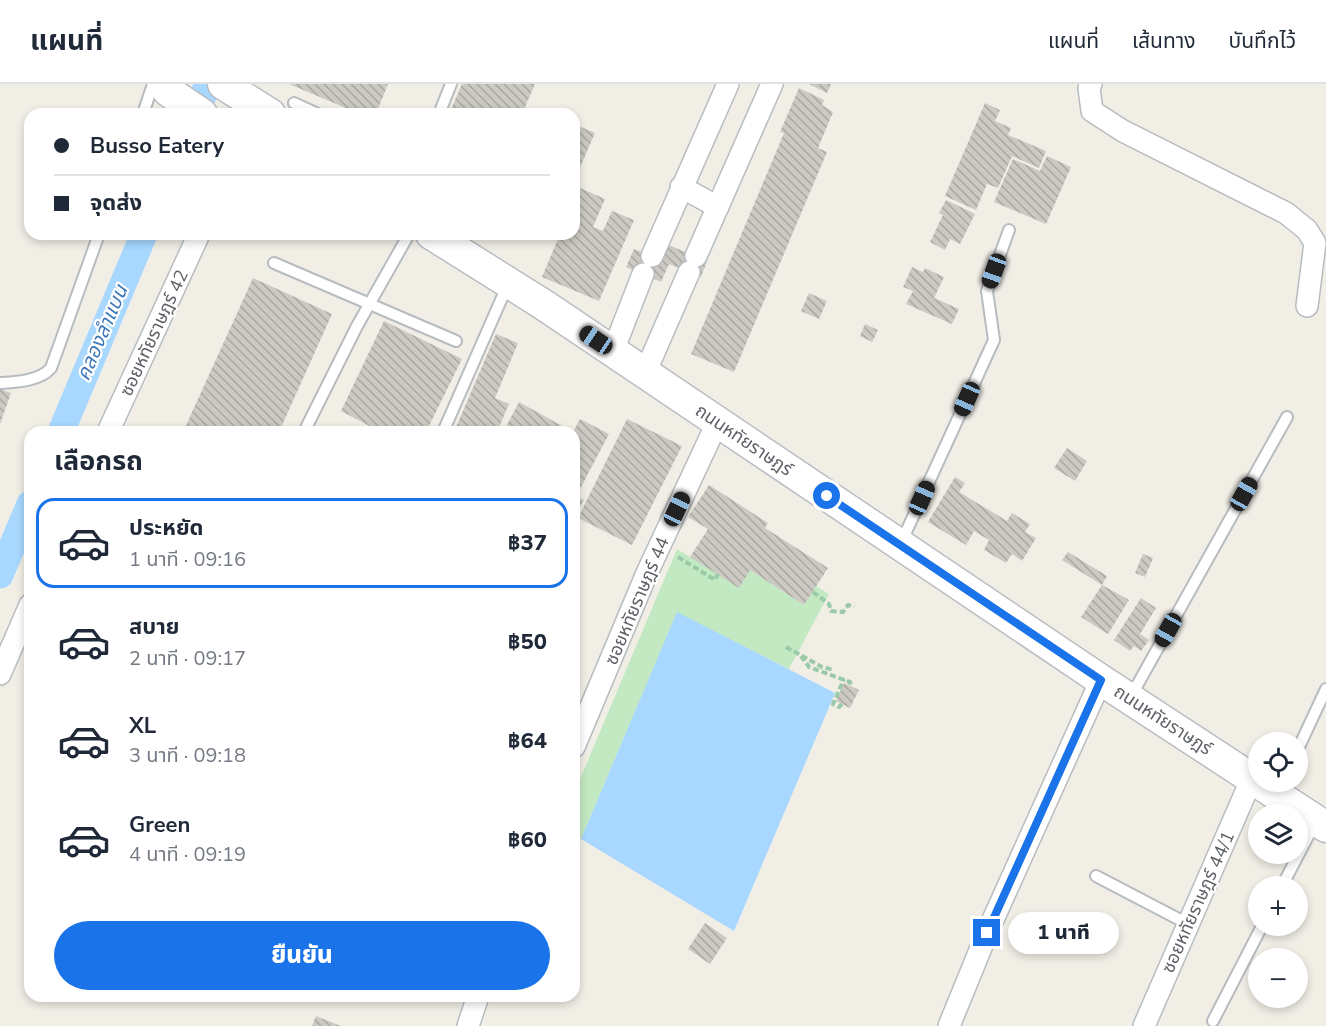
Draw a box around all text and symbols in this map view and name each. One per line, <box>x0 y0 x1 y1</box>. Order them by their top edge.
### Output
text: แผนที่ <box>30 22 103 60</box>
text: แผนที่ <box>1048 27 1099 55</box>
text: เส้นทาง <box>1132 27 1196 55</box>
text: บันทึกไว้ <box>1229 27 1296 55</box>
text: Busso Eatery <box>90 131 224 161</box>
text: จุดส่ง <box>90 188 142 218</box>
car <box>979 251 1009 291</box>
street label: ซอยหทัยราษฎร์ 42 <box>114 266 194 400</box>
water label: คลองลำแบน <box>70 280 135 385</box>
car <box>576 322 616 358</box>
car <box>951 379 983 419</box>
street label: ถนนหทัยราษฎร์ <box>691 399 798 482</box>
text: เลือกรถ <box>54 443 143 480</box>
car <box>1227 474 1261 514</box>
car <box>906 478 938 518</box>
route start <box>813 482 840 509</box>
car <box>661 489 693 529</box>
text: ประหยัด <box>129 513 204 543</box>
icon: car <box>57 516 111 570</box>
text: ฿37 <box>508 528 547 558</box>
street label: ซอยหทัยราษฎร์ 44 <box>599 533 675 669</box>
text: 1 นาที · 09:16 <box>129 546 246 573</box>
car <box>1151 610 1185 650</box>
text: สบาย <box>129 612 179 642</box>
icon: car <box>57 615 111 669</box>
text: ฿50 <box>508 627 547 657</box>
text: 2 นาที · 09:17 <box>129 645 246 672</box>
street label: ถนนหทัยราษฎร์ <box>1109 679 1217 761</box>
text: XL <box>129 711 156 741</box>
icon: car <box>57 714 111 768</box>
text: ฿64 <box>508 726 547 756</box>
map controls <box>1248 732 1308 1008</box>
button: locate <box>1248 732 1308 792</box>
text: 3 นาที · 09:18 <box>129 742 246 769</box>
button: layers <box>1248 804 1308 864</box>
text: Green <box>129 810 190 840</box>
icon: car <box>57 813 111 867</box>
text: ฿60 <box>508 825 547 855</box>
street label: ซอยหทัยราษฎร์ 44/1 <box>1156 827 1240 977</box>
text: 4 นาที · 09:19 <box>129 841 246 868</box>
button: + <box>1248 876 1308 936</box>
callout: 1 นาที <box>1008 912 1119 954</box>
route end <box>973 919 1000 946</box>
text: 1 นาที <box>1037 919 1090 946</box>
button: ยืนยัน <box>54 921 550 990</box>
button: − <box>1248 948 1308 1008</box>

